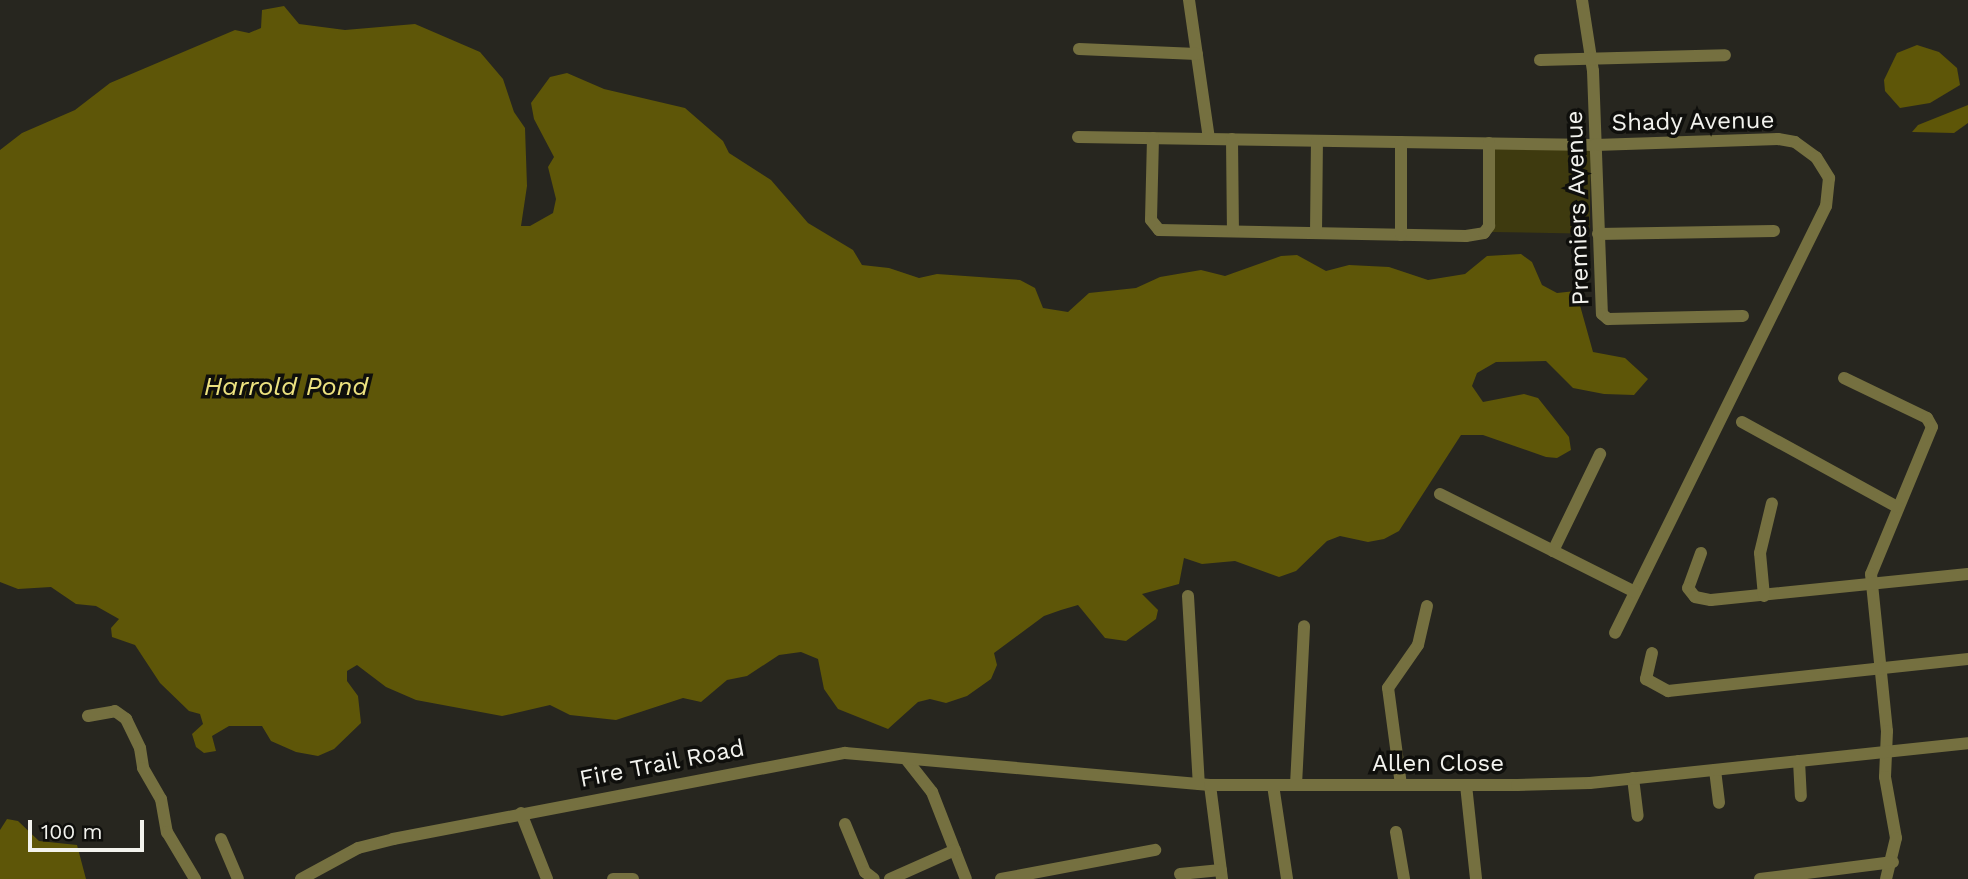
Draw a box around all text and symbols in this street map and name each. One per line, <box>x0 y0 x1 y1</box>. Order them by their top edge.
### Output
street label: Shady Avenue <box>1611 106 1775 138</box>
street label: Premiers Avenue <box>1560 110 1596 306</box>
water label: Harrold Pond <box>204 371 368 403</box>
street label: Fire Trail Road <box>576 734 748 794</box>
street label: Allen Close <box>1372 750 1504 778</box>
scale bar <box>32 806 147 850</box>
text: 100 m <box>41 819 103 844</box>

